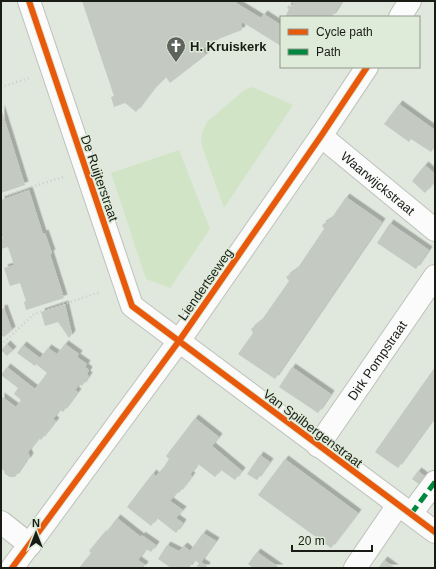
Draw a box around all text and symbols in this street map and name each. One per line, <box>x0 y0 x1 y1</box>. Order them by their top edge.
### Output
legend <box>280 16 420 68</box>
text: Cycle path <box>316 25 373 39</box>
church icon: H. Kruiskerk <box>165 35 187 63</box>
place label: H. Kruiskerk <box>190 39 267 54</box>
text: Path <box>316 45 341 59</box>
street label: De Ruijterstraat <box>78 133 121 224</box>
street label: Waarwijckstraat <box>338 149 418 219</box>
street label: Liendertseweg <box>175 245 236 323</box>
street label: Dirk Pompstraat <box>345 318 410 403</box>
street label: Van Spilbergenstraat <box>260 386 366 471</box>
north arrow <box>16 513 56 553</box>
text: N <box>32 517 40 529</box>
scale bar <box>292 527 372 553</box>
text: 20 m <box>298 534 325 548</box>

